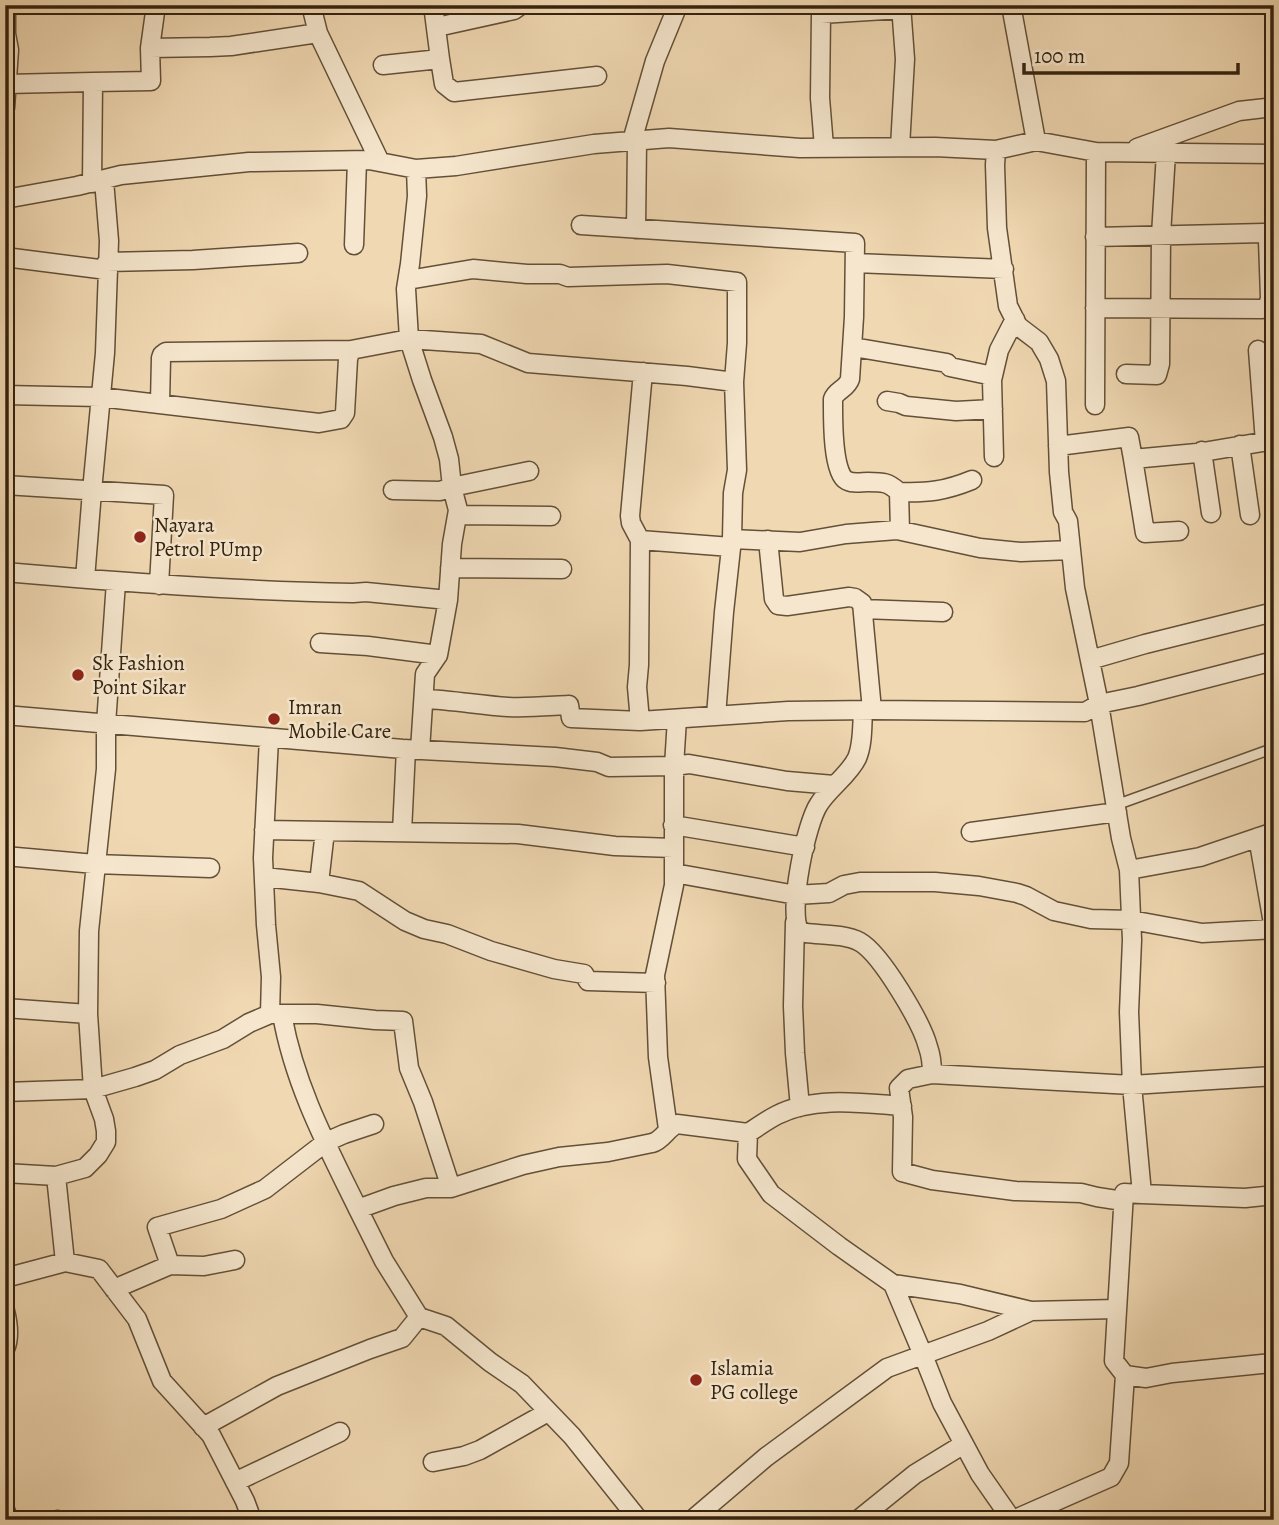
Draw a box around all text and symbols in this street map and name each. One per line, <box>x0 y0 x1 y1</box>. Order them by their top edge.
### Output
scale bar <box>1024 32 1237 76</box>
text: 100 m <box>1034 42 1085 70</box>
place label: Nayara Petrol PUmp <box>154 511 263 563</box>
marker: Nayara Petrol PUmp <box>132 529 148 545</box>
place label: Sk Fashion Point Sikar <box>92 649 186 701</box>
marker: Sk Fashion Point Sikar <box>70 667 86 683</box>
place label: Imran Mobile Care <box>288 693 391 745</box>
marker: Imran Mobile Care <box>266 711 282 727</box>
place label: Islamia PG college <box>710 1354 798 1406</box>
marker: Islamia PG college <box>688 1372 704 1388</box>

